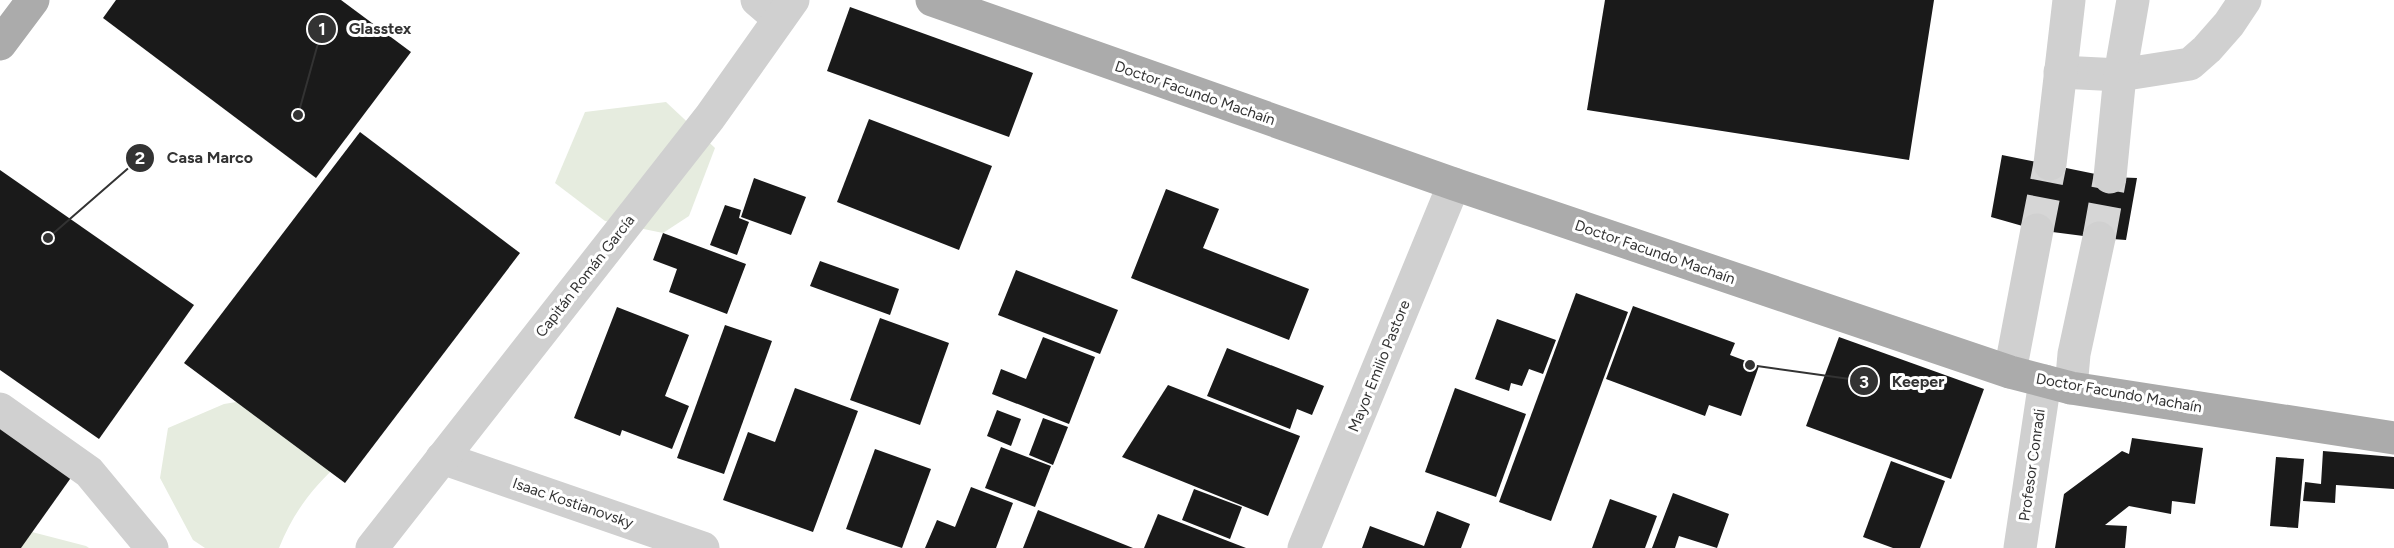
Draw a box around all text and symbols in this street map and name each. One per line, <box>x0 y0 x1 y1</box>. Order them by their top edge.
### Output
callout: Glasstex <box>307 12 424 46</box>
text: 1 <box>318 18 326 40</box>
text: Glasstex <box>349 19 412 38</box>
street label: Doctor Facundo Machaín <box>1112 57 1278 129</box>
callout: Casa Marco <box>125 141 265 175</box>
text: 2 <box>135 147 145 169</box>
text: Casa Marco <box>167 148 253 167</box>
street label: Capitán Román García <box>532 211 638 341</box>
street label: Doctor Facundo Machaín <box>1572 216 1738 288</box>
street label: Mayor Emilio Pastore <box>1344 297 1414 435</box>
callout: Keeper <box>1849 364 1956 398</box>
street label: Doctor Facundo Machaín <box>2035 370 2203 416</box>
text: 3 <box>1859 371 1869 393</box>
text: Keeper <box>1892 372 1944 391</box>
street label: Profesor Conradi <box>2015 408 2049 522</box>
street label: Isaac Kostianovsky <box>510 474 636 532</box>

